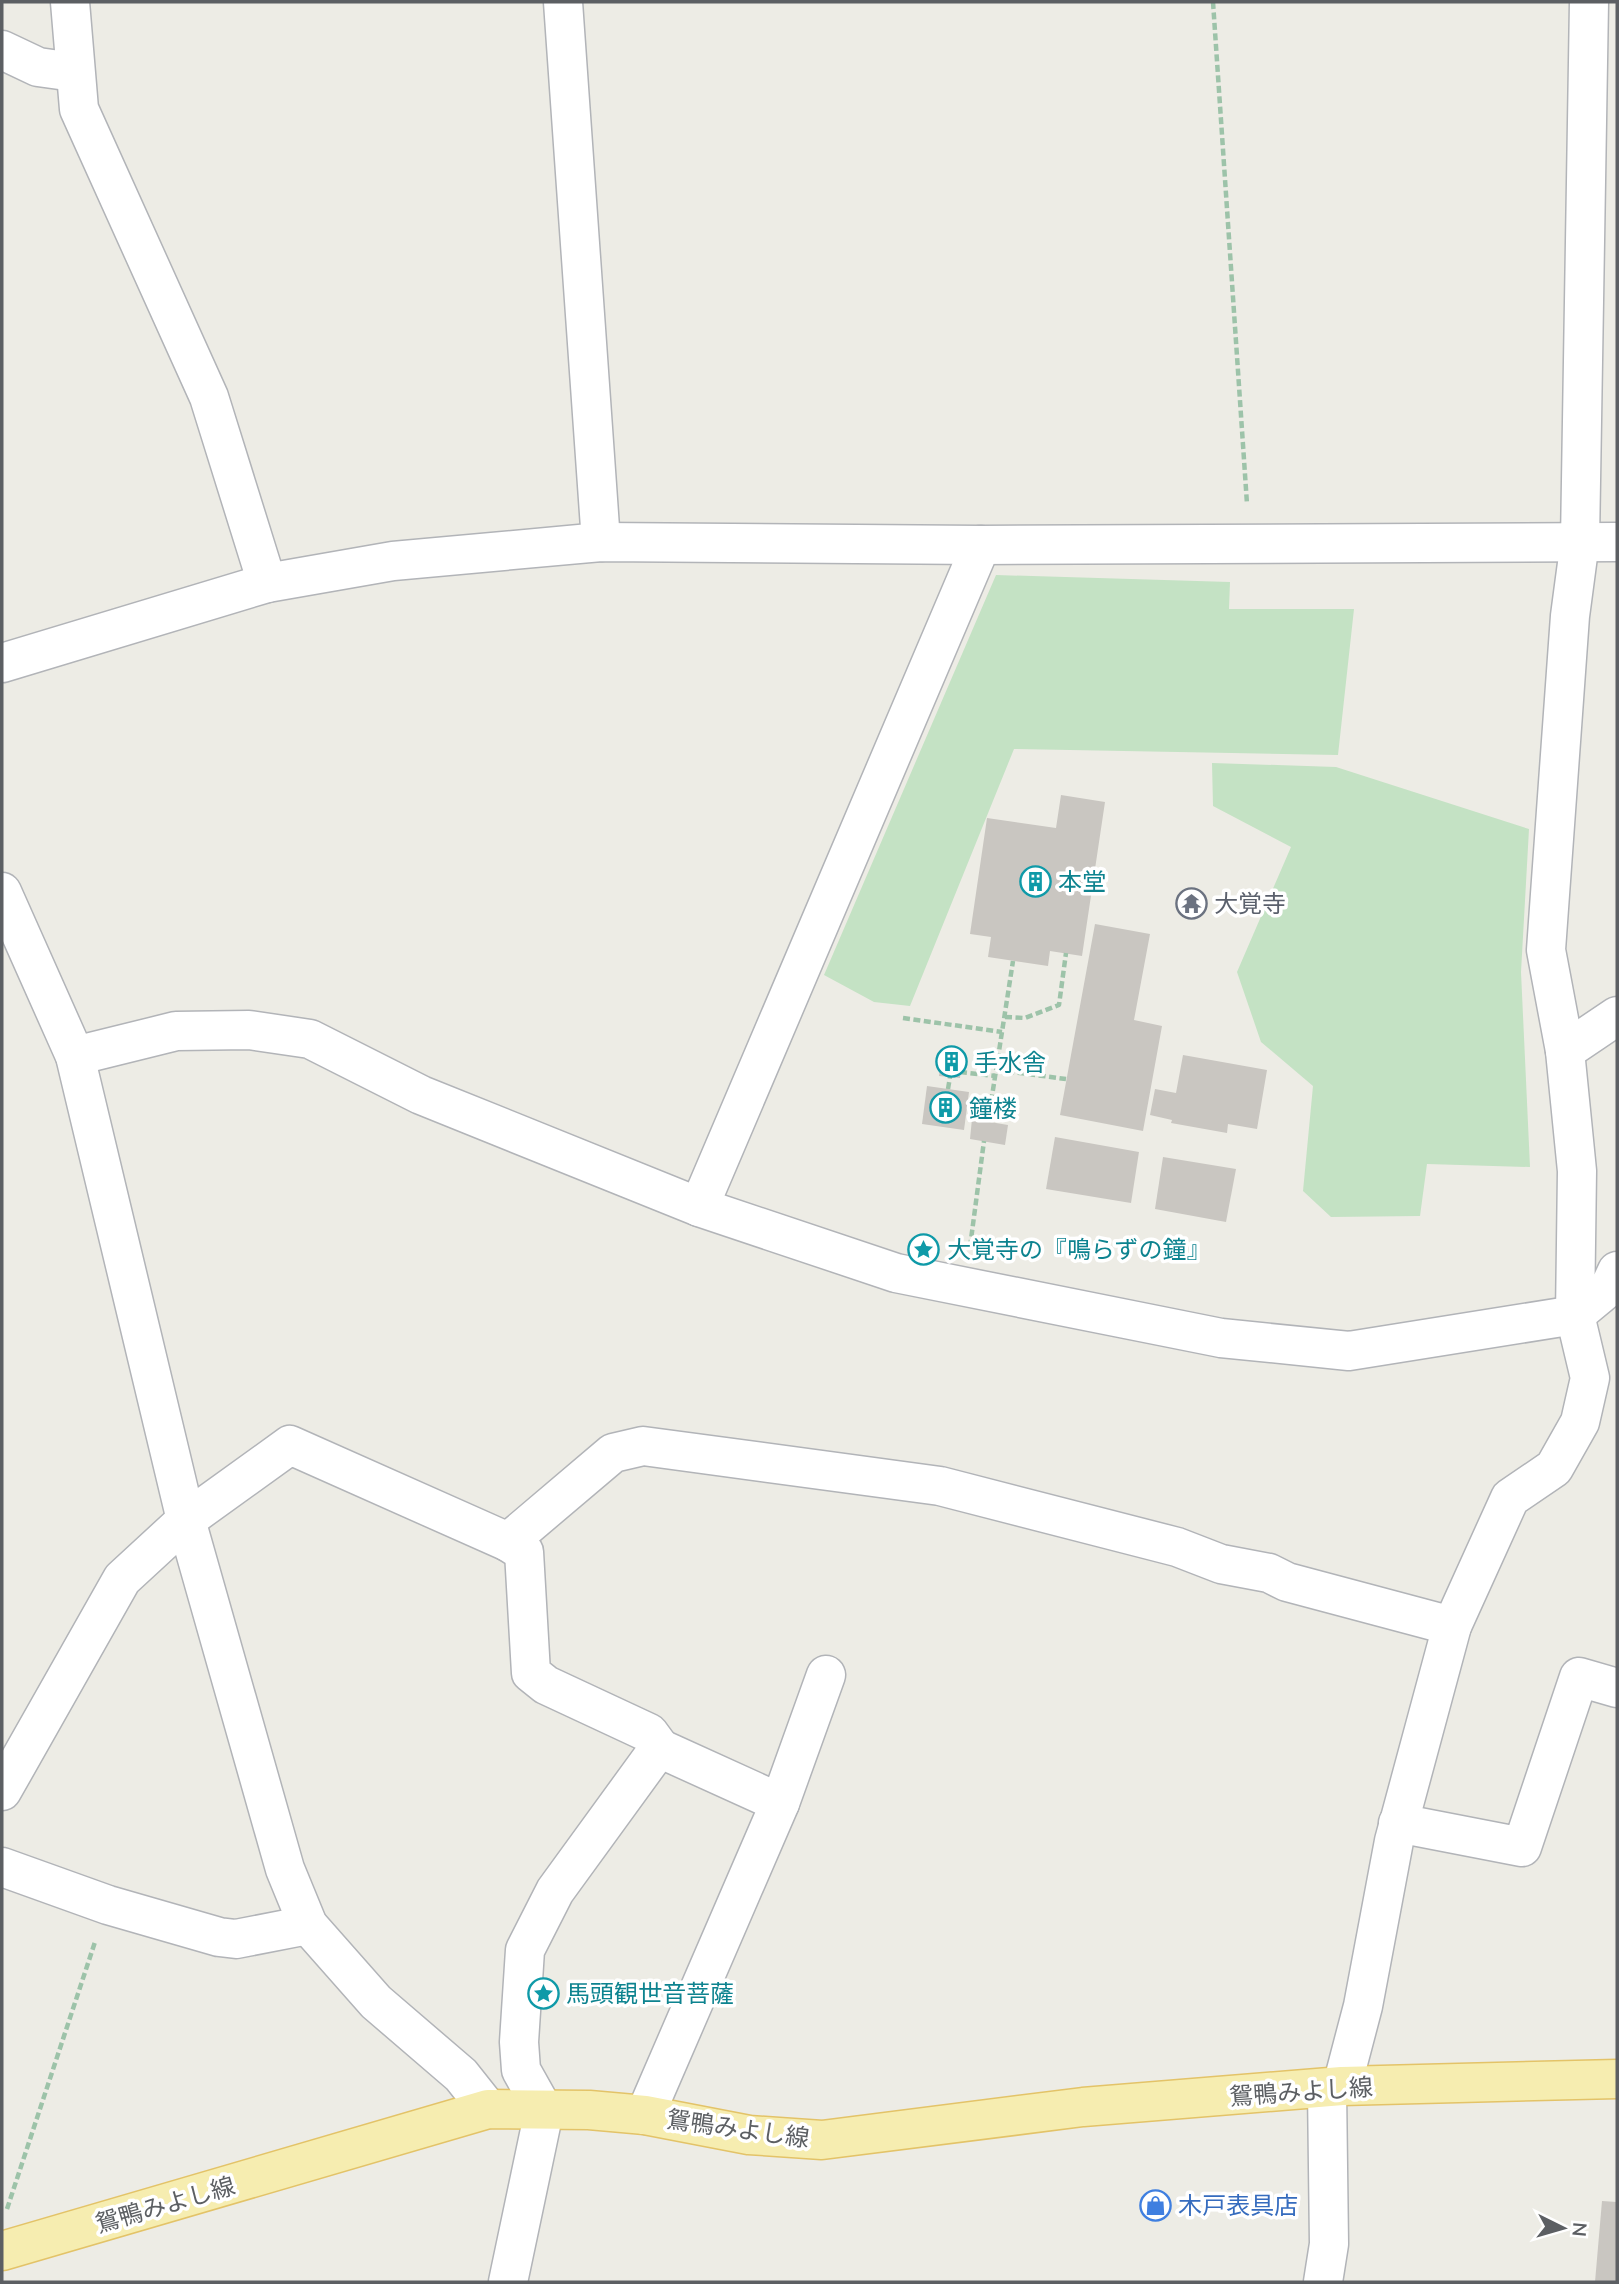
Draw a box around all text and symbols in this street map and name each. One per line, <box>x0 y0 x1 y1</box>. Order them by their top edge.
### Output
building icon: 本堂 <box>1018 864 1052 898</box>
place label: 本堂 <box>1058 866 1106 896</box>
temple icon: 大覚寺 <box>1174 886 1208 920</box>
place label: 大覚寺 <box>1214 888 1286 918</box>
building icon: 手水舎 <box>934 1045 968 1079</box>
place label: 手水舎 <box>974 1047 1046 1077</box>
building icon: 鐘楼 <box>929 1091 963 1125</box>
place label: 鐘楼 <box>969 1093 1017 1123</box>
place icon: 大覚寺の『鳴らずの鐘』 <box>907 1232 941 1266</box>
place label: 大覚寺の『鳴らずの鐘』 <box>947 1234 1211 1264</box>
place icon: 馬頭観世音菩薩 <box>526 1976 560 2010</box>
place label: 馬頭観世音菩薩 <box>566 1978 734 2008</box>
street label: 鴛鴨みよし線 <box>1228 2071 1374 2111</box>
street label: 鴛鴨みよし線 <box>665 2103 811 2153</box>
street label: 鴛鴨みよし線 <box>92 2170 238 2238</box>
shop icon: 木戸表具店 <box>1138 2188 1172 2222</box>
place label: 木戸表具店 <box>1178 2190 1298 2220</box>
north arrow <box>1528 2193 1598 2263</box>
text: N <box>1567 2221 1593 2238</box>

